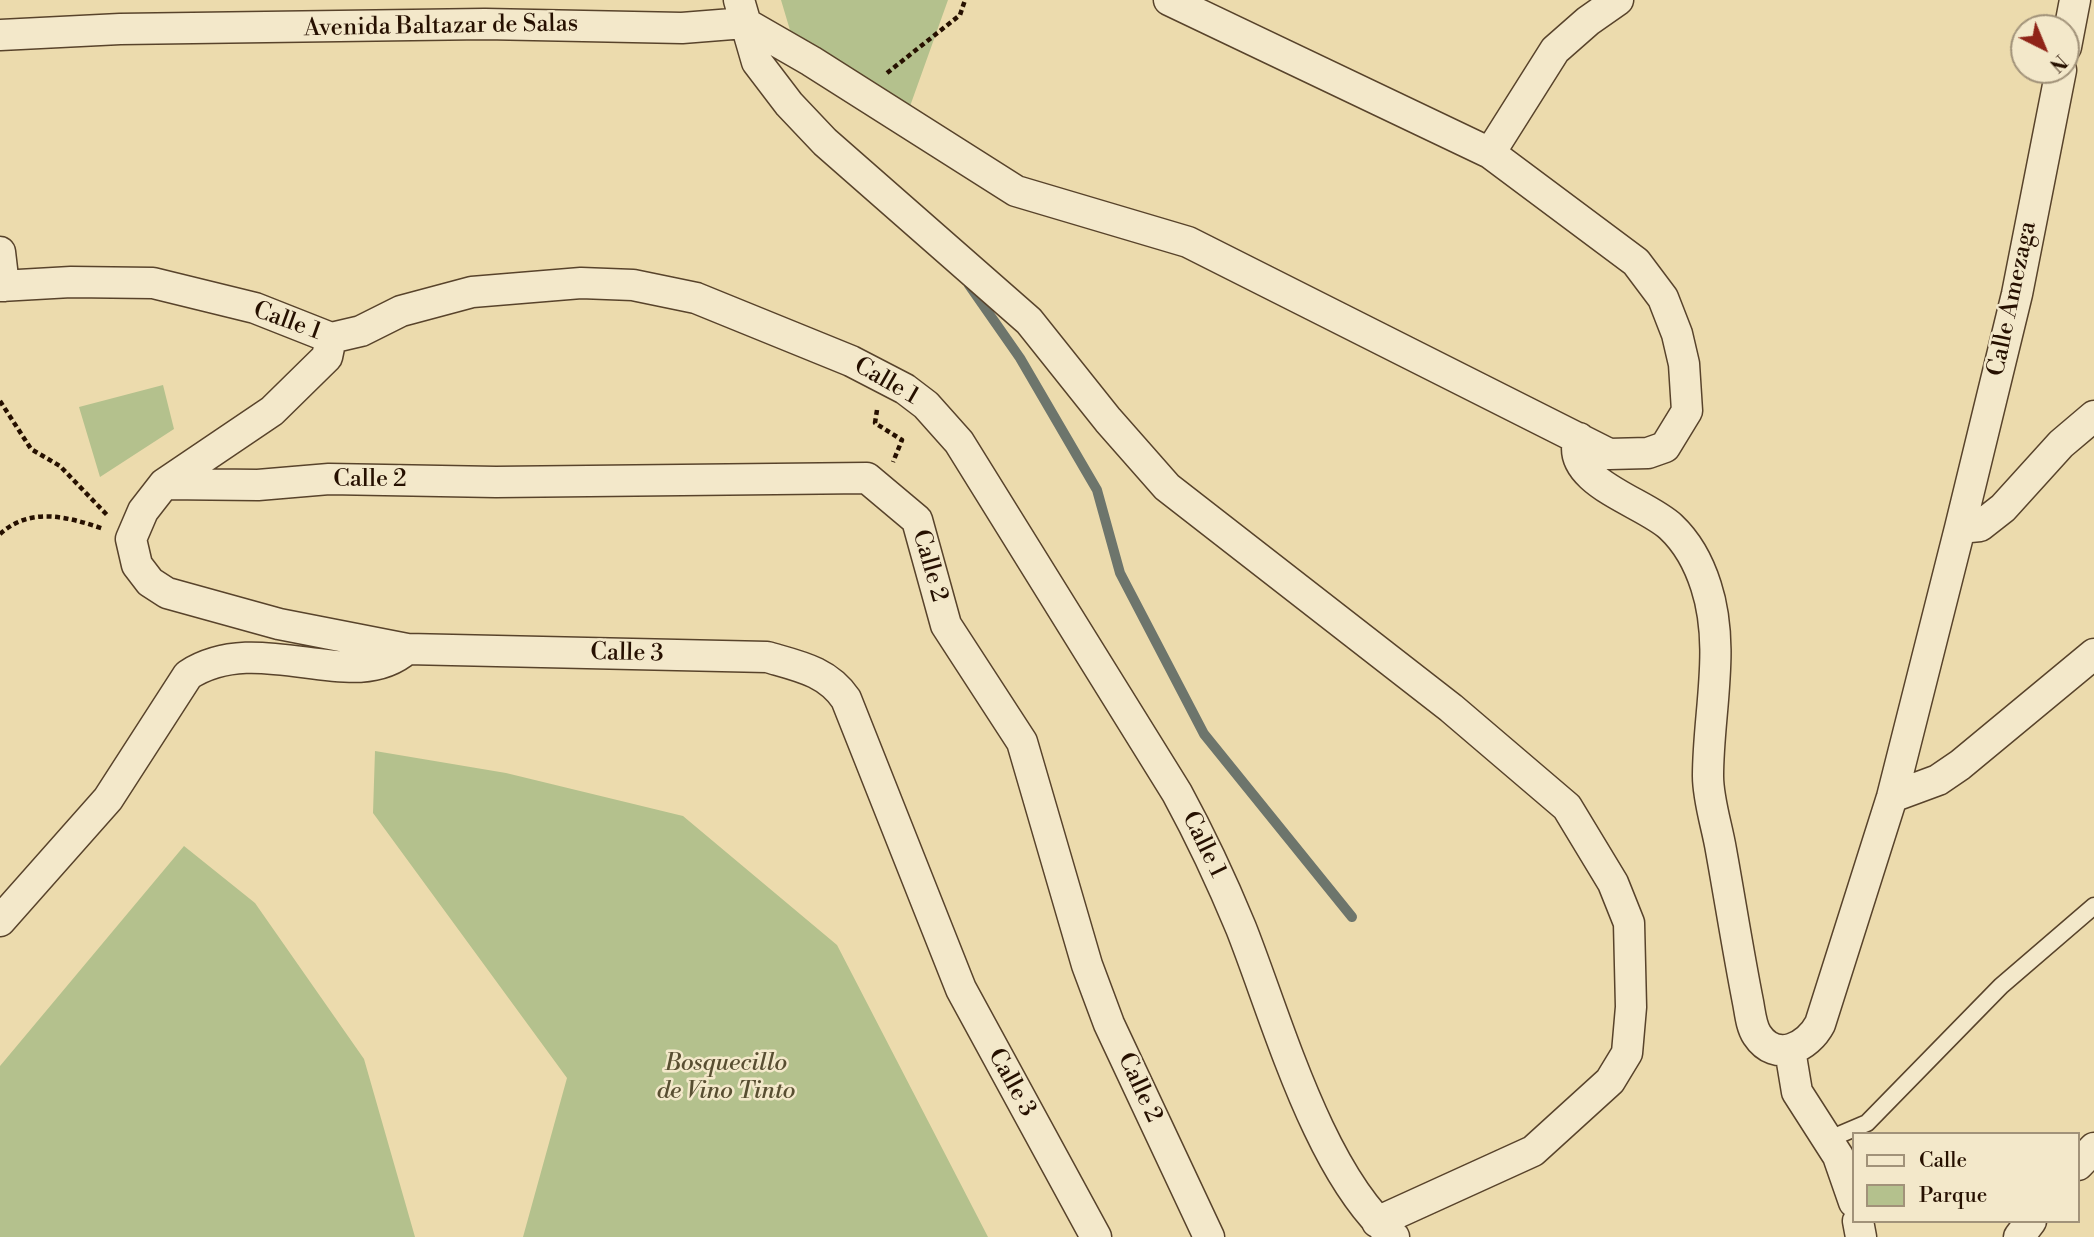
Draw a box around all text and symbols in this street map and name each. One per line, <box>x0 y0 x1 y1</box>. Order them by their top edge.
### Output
street label: Avenida Baltazar de Salas <box>304 10 578 44</box>
north arrow <box>2010 14 2080 84</box>
text: N <box>2044 49 2072 77</box>
street label: Calle Amezaga <box>1983 219 2043 379</box>
street label: Calle 1 <box>249 296 325 348</box>
street label: Calle 1 <box>848 352 924 412</box>
street label: Calle 2 <box>333 466 407 494</box>
street label: Calle 2 <box>905 527 953 605</box>
street label: Calle 3 <box>590 639 664 669</box>
street label: Calle 1 <box>1175 807 1231 883</box>
street label: Calle 3 <box>981 1044 1041 1122</box>
street label: Calle 2 <box>1110 1049 1168 1127</box>
park label: Bosquecillo de Vino Tinto <box>657 1050 795 1106</box>
legend <box>1853 1132 2080 1223</box>
text: Calle <box>1919 1148 1967 1174</box>
text: Parque <box>1919 1183 1987 1209</box>

